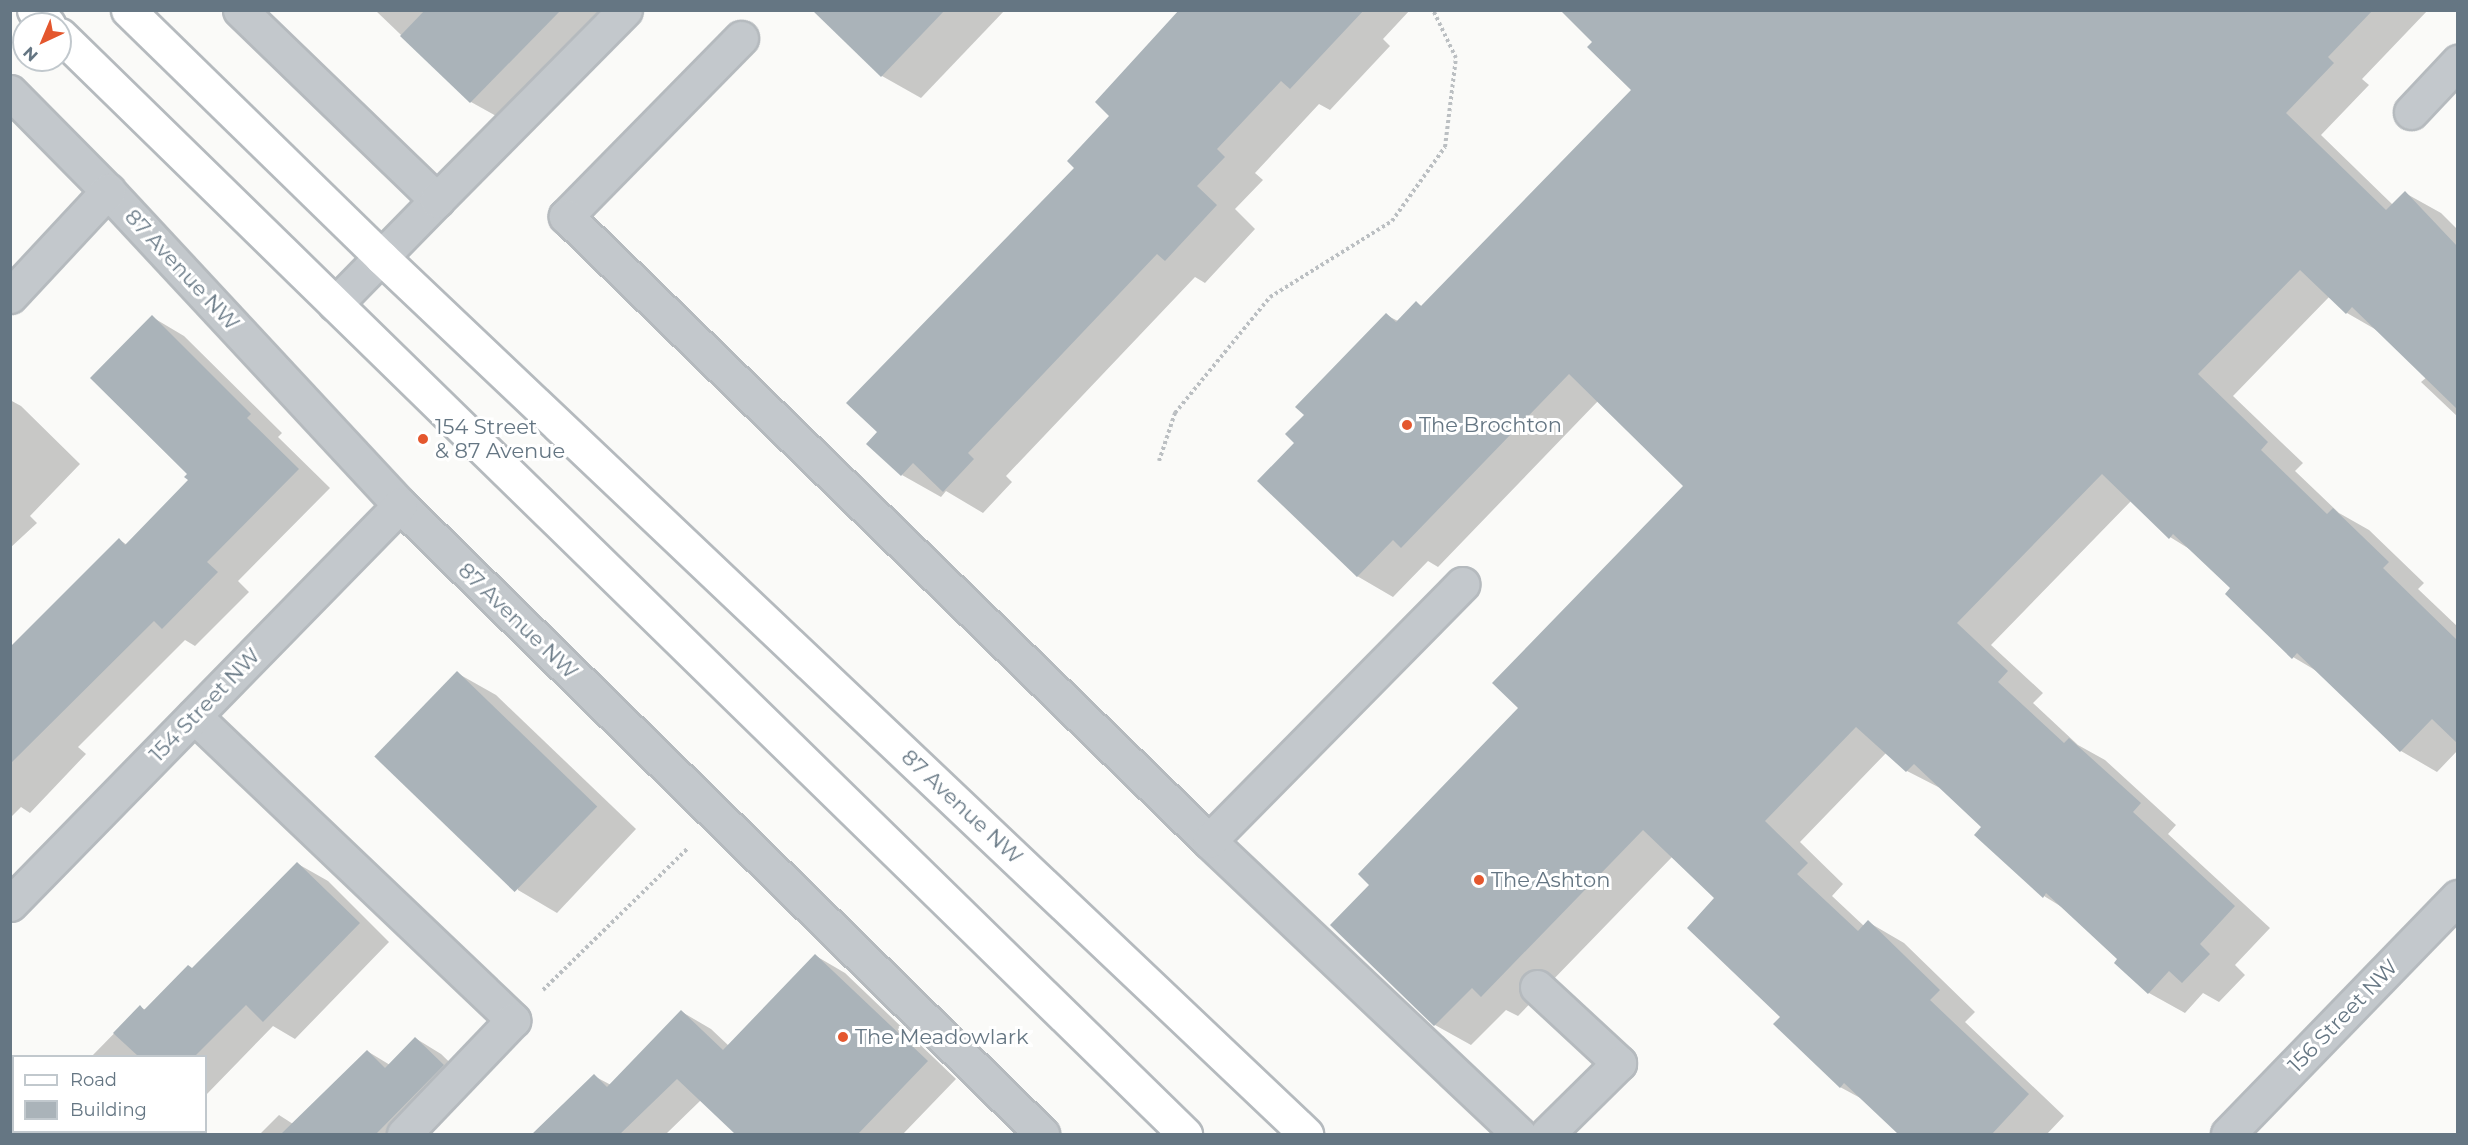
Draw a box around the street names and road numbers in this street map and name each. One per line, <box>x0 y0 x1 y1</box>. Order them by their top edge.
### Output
street label: 87 Avenue NW <box>120 204 244 336</box>
street label: 87 Avenue NW <box>453 558 583 684</box>
street label: 154 Street NW <box>145 643 265 767</box>
street label: 87 Avenue NW <box>896 745 1028 869</box>
street label: 156 Street NW <box>2283 954 2403 1078</box>

